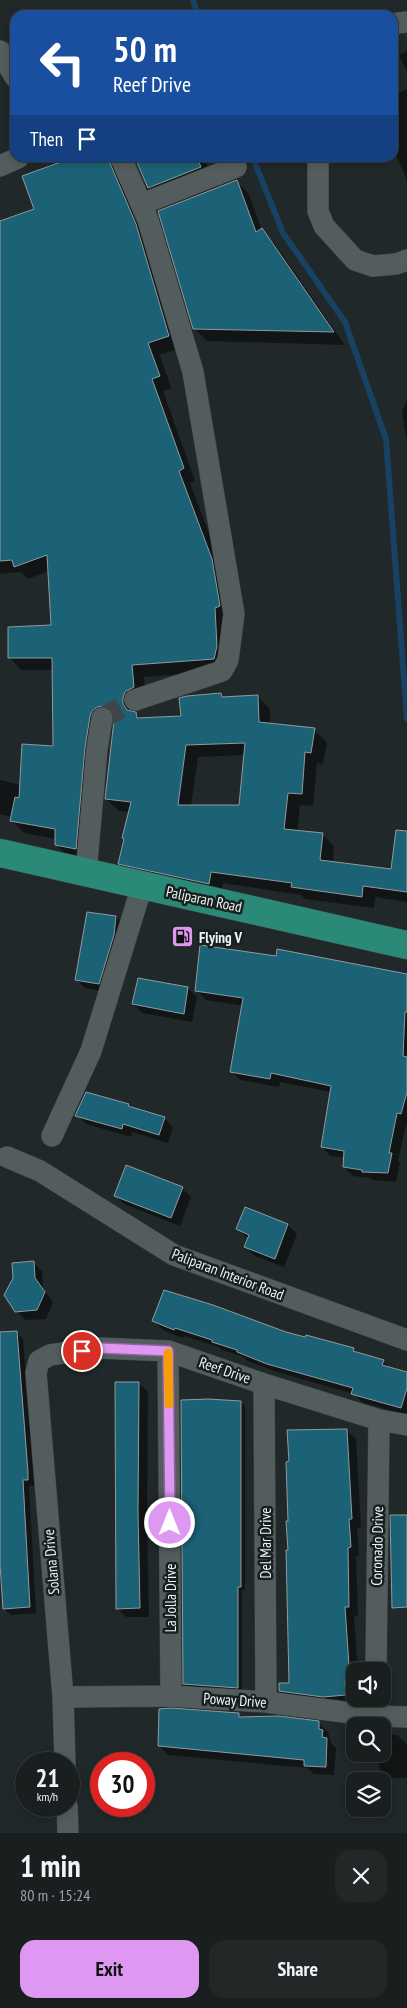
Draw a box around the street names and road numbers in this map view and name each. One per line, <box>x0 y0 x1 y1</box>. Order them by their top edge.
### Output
street label: Paliparan Road <box>164 882 244 916</box>
street label: Paliparan Interior Road <box>169 1244 287 1304</box>
street label: Reef Drive <box>197 1352 253 1388</box>
street label: Coronado Drive <box>367 1506 387 1586</box>
street label: Del Mar Drive <box>256 1508 275 1578</box>
street label: Solana Drive <box>39 1529 63 1595</box>
street label: La Jolla Drive <box>161 1564 180 1632</box>
street label: Poway Drive <box>203 1688 267 1712</box>

